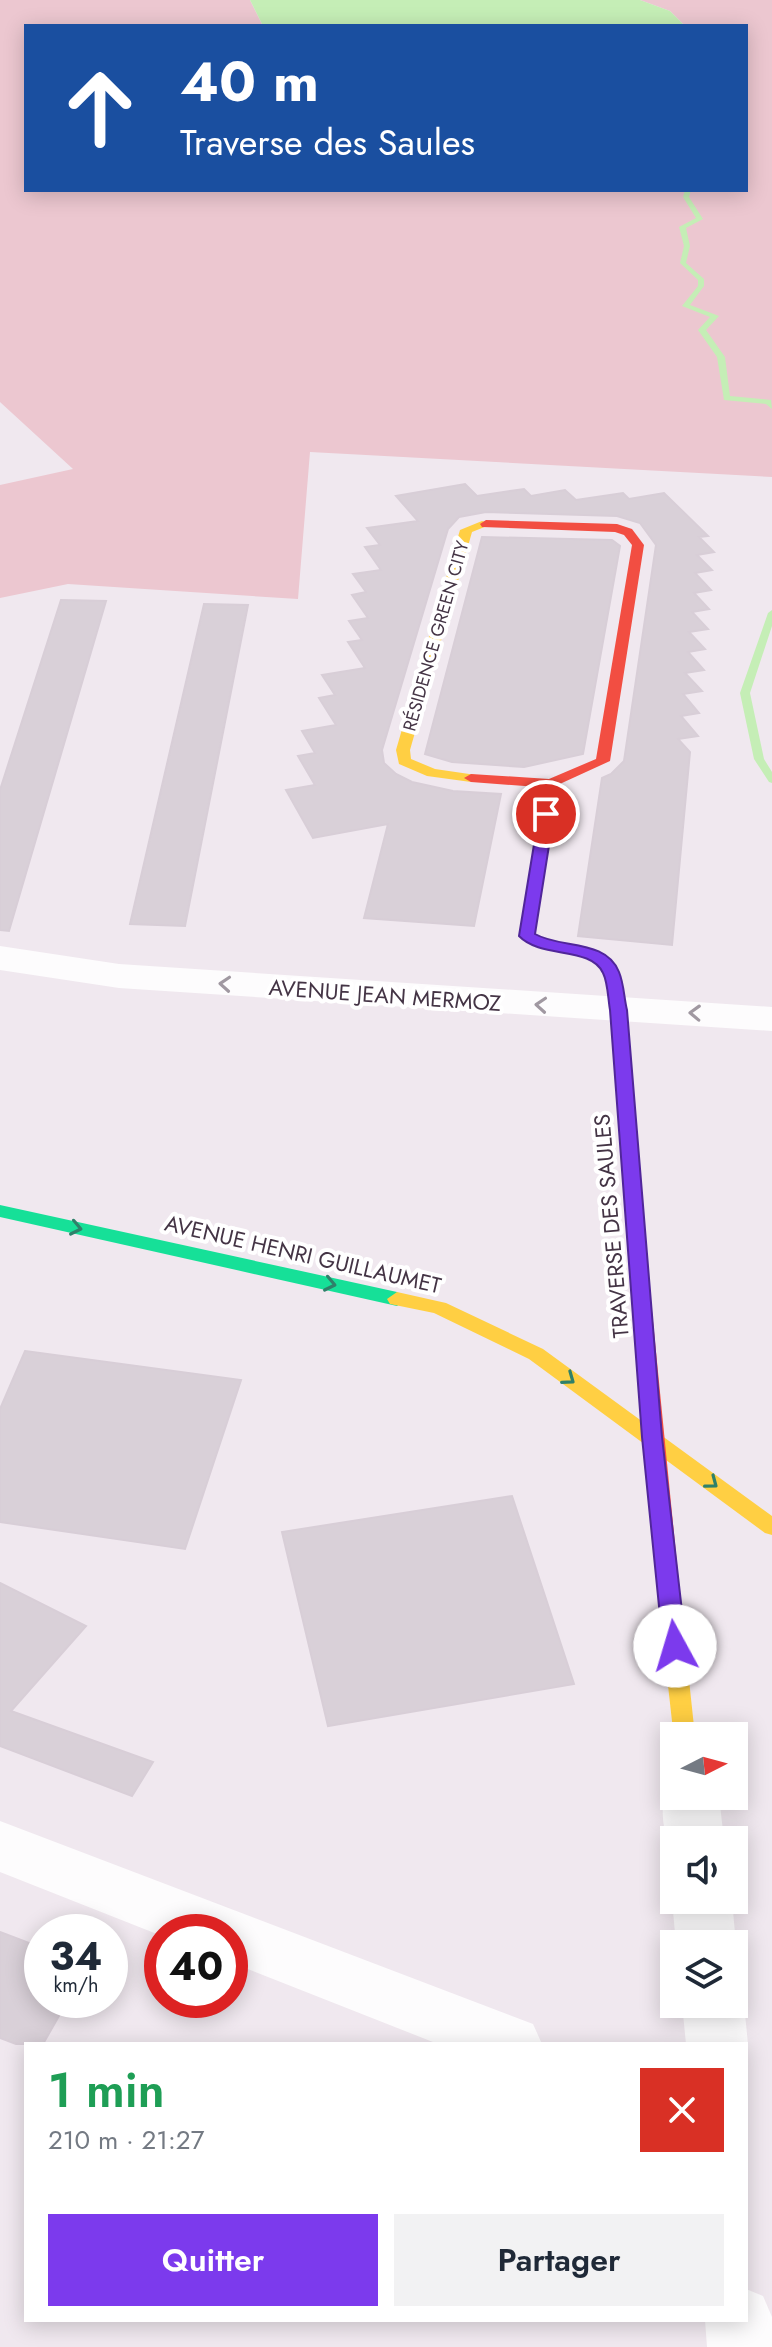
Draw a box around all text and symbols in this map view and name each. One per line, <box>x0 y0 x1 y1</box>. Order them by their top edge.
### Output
text: 40 m <box>180 41 319 122</box>
icon: ahead <box>48 56 152 160</box>
text: Traverse des Saules <box>180 116 475 168</box>
street label: RÉSIDENCE GREEN CITY <box>396 537 476 734</box>
pin <box>512 780 580 848</box>
icon: arrive <box>524 792 568 836</box>
street label: AVENUE JEAN MERMOZ <box>268 971 502 1019</box>
one-way arrow <box>218 976 231 993</box>
one-way arrow <box>534 997 547 1014</box>
one-way arrow <box>688 1005 701 1022</box>
street label: TRAVERSE DES SAULES <box>585 1113 637 1339</box>
street label: AVENUE HENRI GUILLAUMET <box>162 1207 445 1302</box>
one-way arrow <box>69 1219 83 1236</box>
one-way arrow <box>323 1275 336 1292</box>
one-way arrow <box>560 1369 575 1383</box>
one-way arrow <box>703 1473 718 1487</box>
position arrow <box>633 1604 717 1688</box>
north arrow <box>660 1722 748 1810</box>
map controls <box>660 1722 748 2018</box>
button: sound <box>660 1826 748 1914</box>
speed limit sign: 40 <box>144 1914 248 2018</box>
text: 34 <box>50 1927 102 1985</box>
button: layers <box>660 1930 748 2018</box>
text: km/h <box>53 1971 99 2000</box>
text: 1 min <box>48 2056 165 2125</box>
button: close <box>640 2068 724 2152</box>
text: 210 m · 21:27 <box>48 2121 204 2159</box>
button: Quitter <box>48 2214 378 2306</box>
button: Partager <box>394 2214 724 2306</box>

